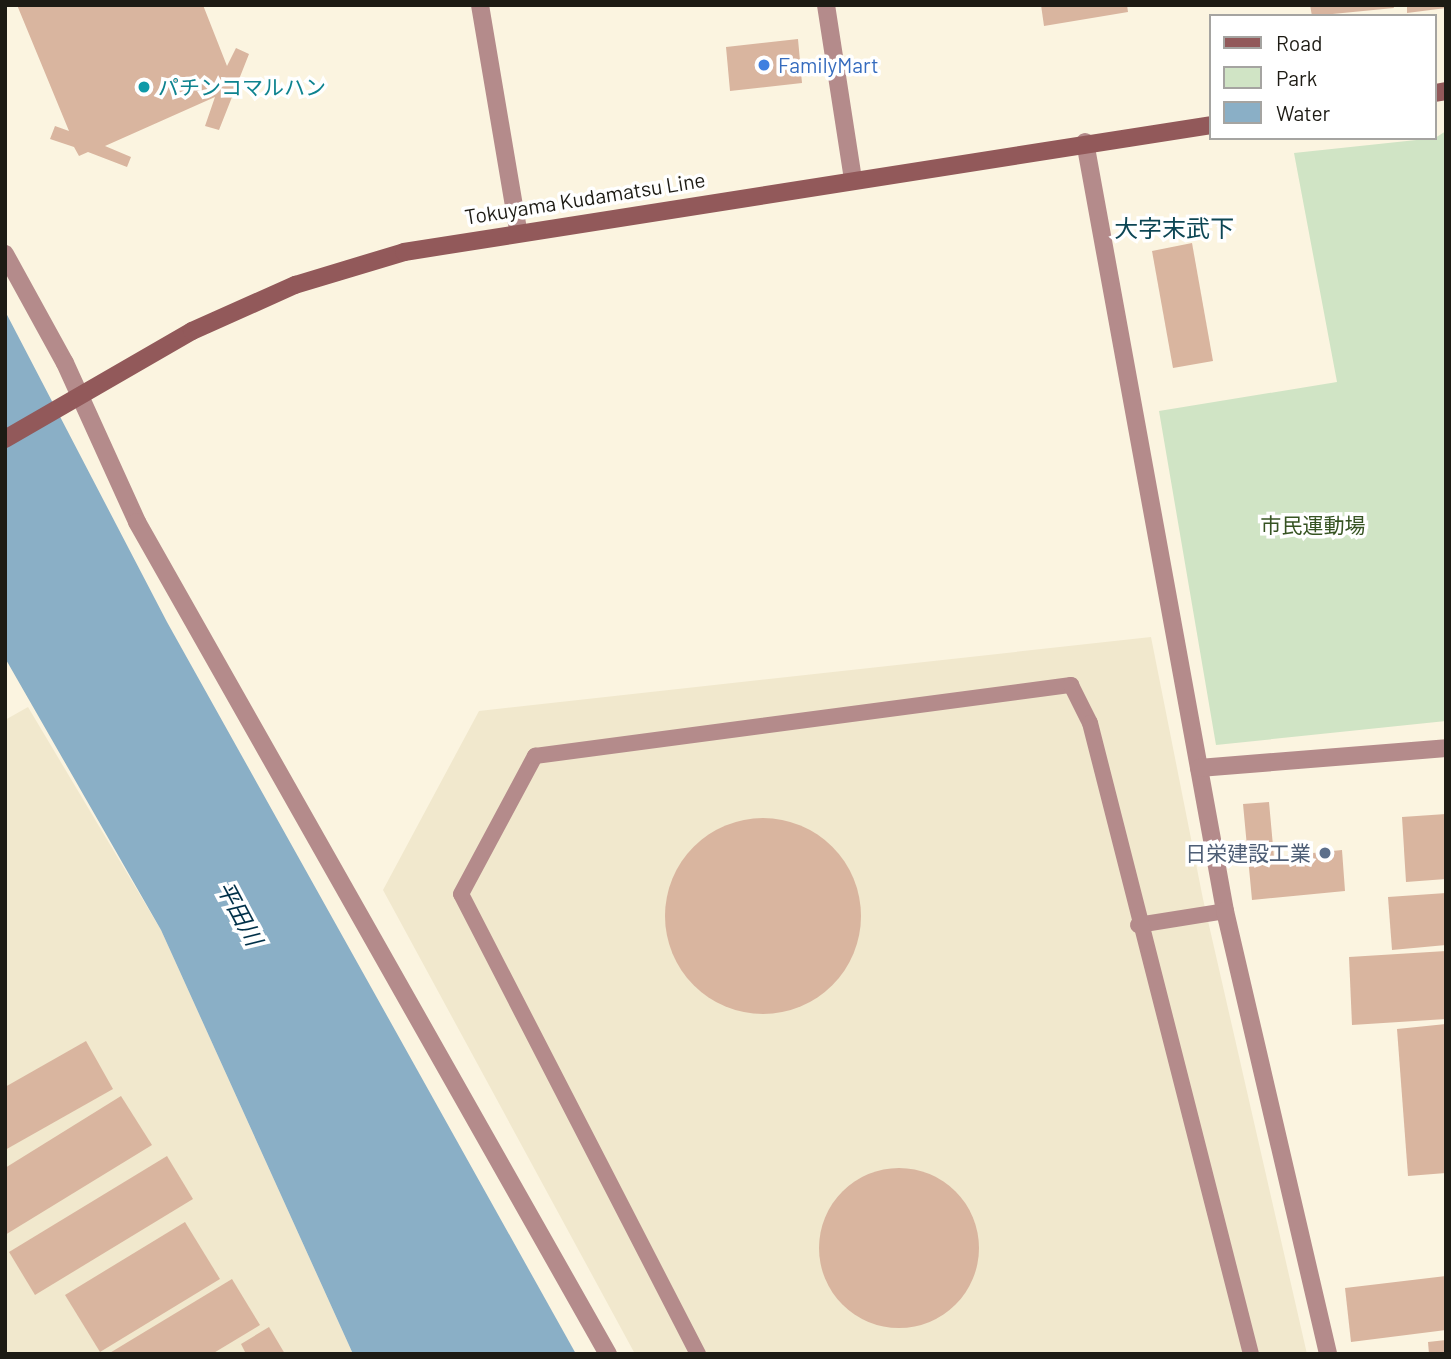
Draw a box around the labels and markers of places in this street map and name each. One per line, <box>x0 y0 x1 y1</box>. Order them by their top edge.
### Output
place label: FamilyMart <box>778 52 879 78</box>
marker: FamilyMart <box>756 57 772 73</box>
place label: パチンコマルハン <box>158 74 326 100</box>
marker: パチンコマルハン <box>136 79 152 95</box>
place label: 日栄建設工業 <box>1185 840 1311 866</box>
marker: 日栄建設工業 <box>1317 845 1333 861</box>

